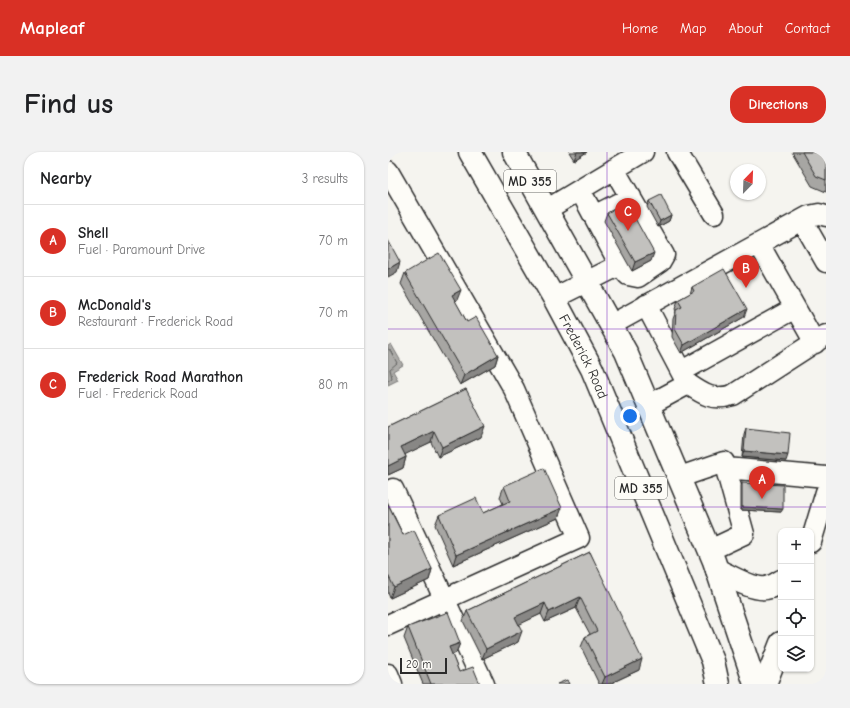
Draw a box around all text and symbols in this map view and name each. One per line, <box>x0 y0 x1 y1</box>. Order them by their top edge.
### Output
text: Mapleaf <box>20 17 84 39</box>
text: Home <box>622 20 658 37</box>
text: Map <box>680 20 706 37</box>
text: About <box>728 20 763 37</box>
text: Contact <box>785 20 830 37</box>
button: Directions <box>730 86 826 123</box>
text: Find us <box>24 88 113 120</box>
north arrow <box>730 164 766 200</box>
text: Nearby <box>40 169 91 188</box>
road number: MD 355 <box>504 170 556 192</box>
text: 3 results <box>302 171 348 186</box>
pin: C <box>615 198 641 231</box>
text: Shell <box>78 224 109 242</box>
text: A <box>49 233 57 248</box>
text: 70 m <box>319 233 348 248</box>
text: Fuel · Paramount Drive <box>78 242 205 257</box>
pin: B <box>733 255 759 288</box>
text: McDonald's <box>78 296 151 314</box>
text: B <box>49 305 57 320</box>
text: 70 m <box>319 305 348 320</box>
street label: Frederick Road <box>555 311 611 401</box>
text: Restaurant · Frederick Road <box>78 314 233 329</box>
text: Frederick Road Marathon <box>78 368 243 386</box>
text: C <box>49 377 57 392</box>
text: 80 m <box>318 377 348 392</box>
text: Fuel · Frederick Road <box>78 386 198 401</box>
your location <box>620 406 640 426</box>
pin: A <box>749 466 775 499</box>
road number: MD 355 <box>615 477 667 499</box>
map controls <box>778 528 814 672</box>
button: + <box>778 528 814 564</box>
button: − <box>778 564 814 600</box>
button: locate <box>778 600 814 636</box>
button: layers <box>778 636 814 672</box>
scale bar <box>400 656 447 675</box>
text: 20 m <box>406 658 431 671</box>

